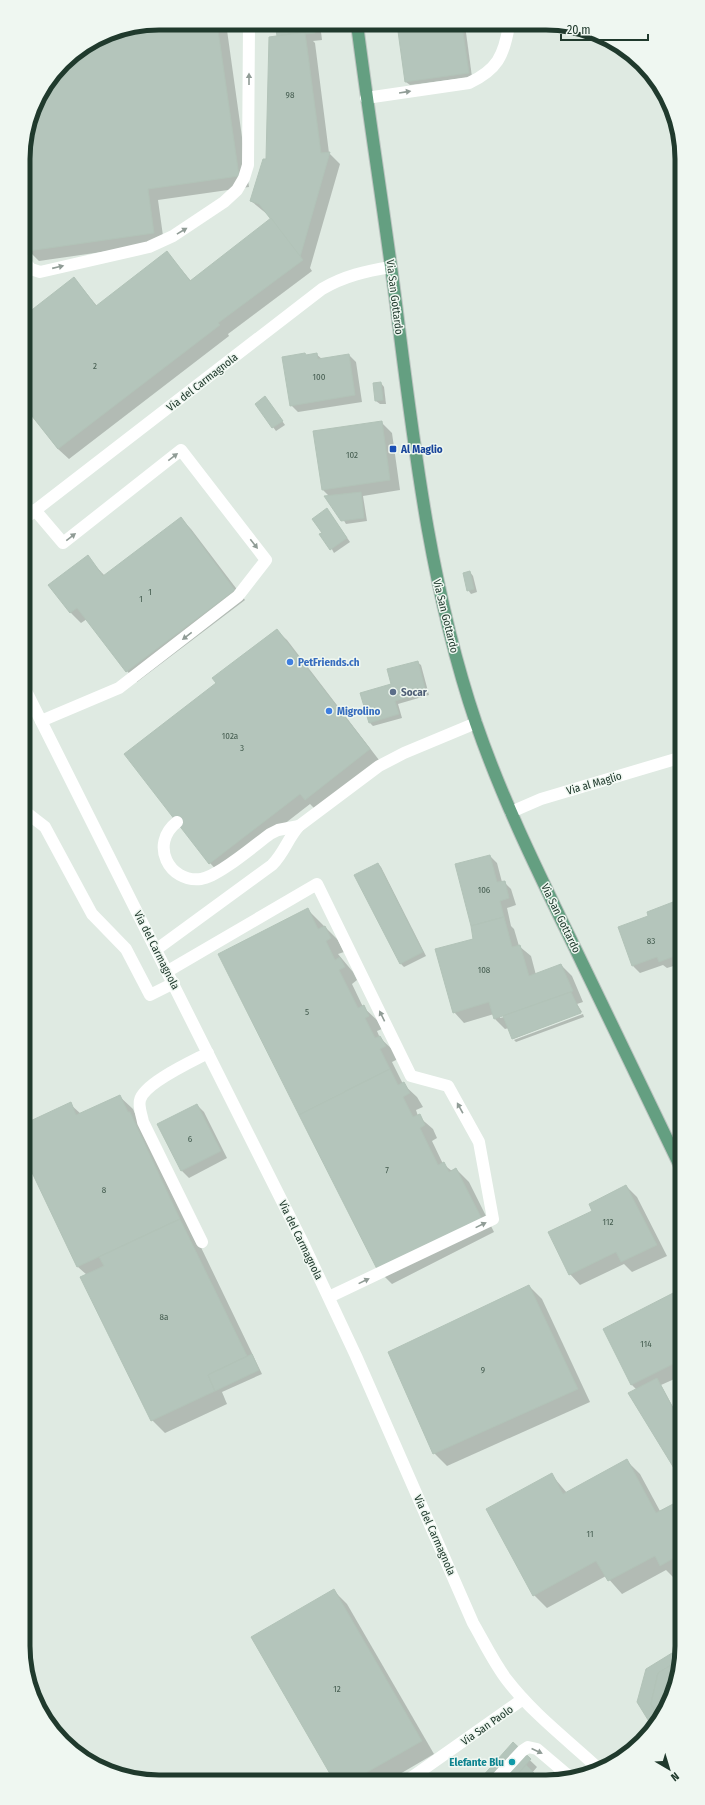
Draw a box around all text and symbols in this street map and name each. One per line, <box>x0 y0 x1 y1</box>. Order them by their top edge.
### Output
scale bar <box>561 16 648 42</box>
text: 20 m <box>567 23 591 37</box>
one-way arrow <box>246 72 252 85</box>
one-way arrow <box>399 89 411 95</box>
house number: 98 <box>286 90 295 100</box>
one-way arrow <box>176 227 188 234</box>
street label: Via San Gottardo <box>383 259 406 335</box>
one-way arrow <box>52 264 64 270</box>
street label: Via del Carmagnola <box>164 351 240 414</box>
house number: 2 <box>93 361 97 371</box>
house number: 100 <box>313 372 326 382</box>
place label: Al Maglio <box>400 443 443 456</box>
marker: Al Maglio <box>388 444 398 454</box>
house number: 102 <box>346 450 358 460</box>
one-way arrow <box>167 452 178 461</box>
one-way arrow <box>65 533 76 542</box>
one-way arrow <box>250 539 258 550</box>
street label: Via San Gottardo <box>430 578 461 654</box>
house number: 1 <box>148 587 152 597</box>
house number: 1 <box>139 594 143 604</box>
one-way arrow <box>181 631 192 640</box>
place label: PetFriends.ch <box>298 656 360 669</box>
marker: PetFriends.ch <box>285 657 295 667</box>
place label: Socar <box>401 686 428 699</box>
marker: Socar <box>388 687 398 697</box>
place label: Migrolino <box>337 705 380 718</box>
marker: Migrolino <box>324 706 334 716</box>
house number: 102a <box>222 731 239 741</box>
house number: 3 <box>240 743 244 753</box>
street label: Via al Maglio <box>565 769 623 798</box>
street label: Via San Gottardo <box>538 881 583 955</box>
house number: 106 <box>478 885 491 895</box>
street label: Via del Carmagnola <box>131 909 182 992</box>
house number: 83 <box>647 936 655 946</box>
house number: 108 <box>478 965 491 975</box>
house number: 5 <box>305 1007 309 1017</box>
one-way arrow <box>379 1011 385 1022</box>
one-way arrow <box>457 1102 463 1114</box>
house number: 6 <box>188 1134 193 1144</box>
house number: 7 <box>385 1165 389 1175</box>
house number: 8 <box>102 1185 107 1195</box>
street label: Via del Carmagnola <box>276 1198 325 1282</box>
house number: 112 <box>603 1217 613 1227</box>
one-way arrow <box>476 1222 487 1228</box>
one-way arrow <box>358 1278 370 1284</box>
house number: 8a <box>160 1312 169 1322</box>
house number: 114 <box>640 1339 652 1349</box>
house number: 9 <box>481 1365 485 1375</box>
street label: Via del Carmagnola <box>411 1493 458 1577</box>
house number: 11 <box>587 1529 593 1539</box>
house number: 12 <box>333 1684 341 1694</box>
street label: Via San Paolo <box>459 1703 516 1748</box>
one-way arrow <box>531 1748 543 1754</box>
north arrow <box>649 1749 689 1789</box>
place label: Elefante Blu <box>449 1756 504 1769</box>
marker: Elefante Blu <box>507 1757 517 1767</box>
text: N <box>668 1769 681 1784</box>

